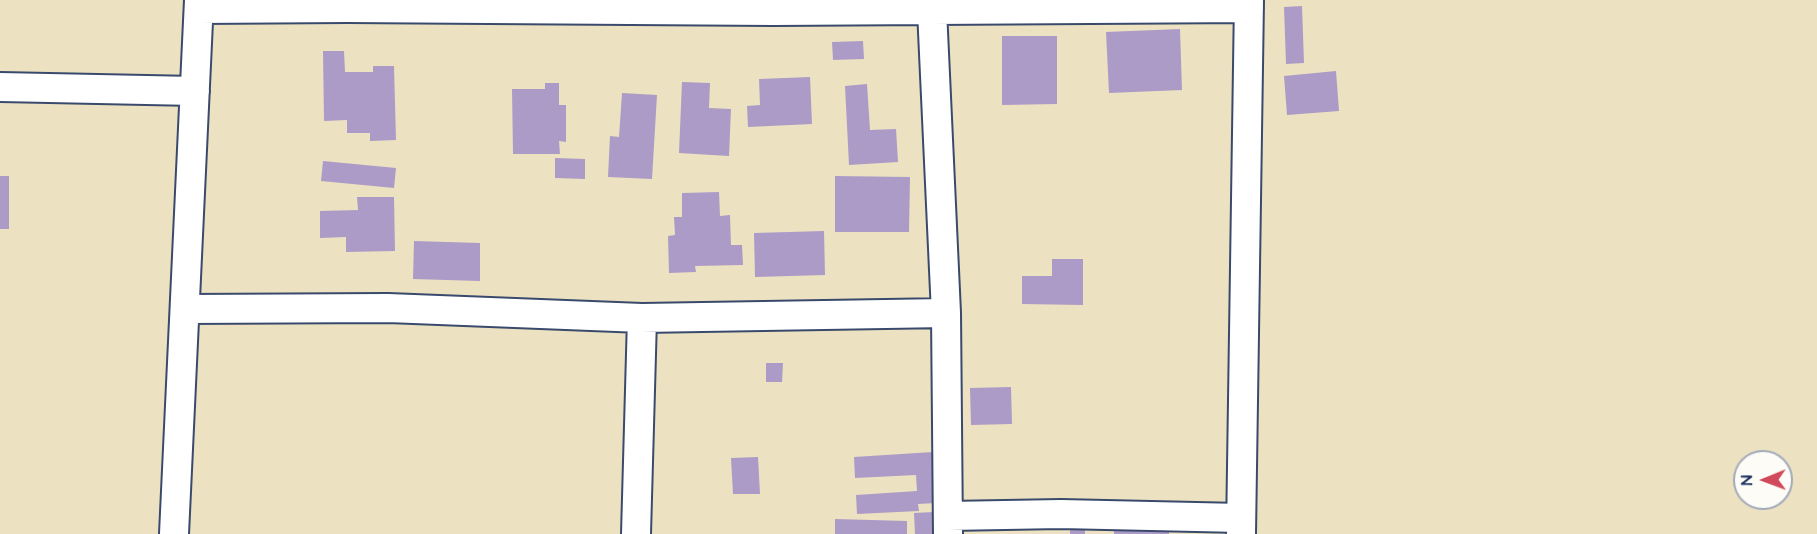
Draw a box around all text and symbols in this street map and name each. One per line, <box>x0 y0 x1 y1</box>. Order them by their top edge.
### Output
north arrow <box>1733 450 1793 510</box>
text: N <box>1736 475 1758 485</box>

